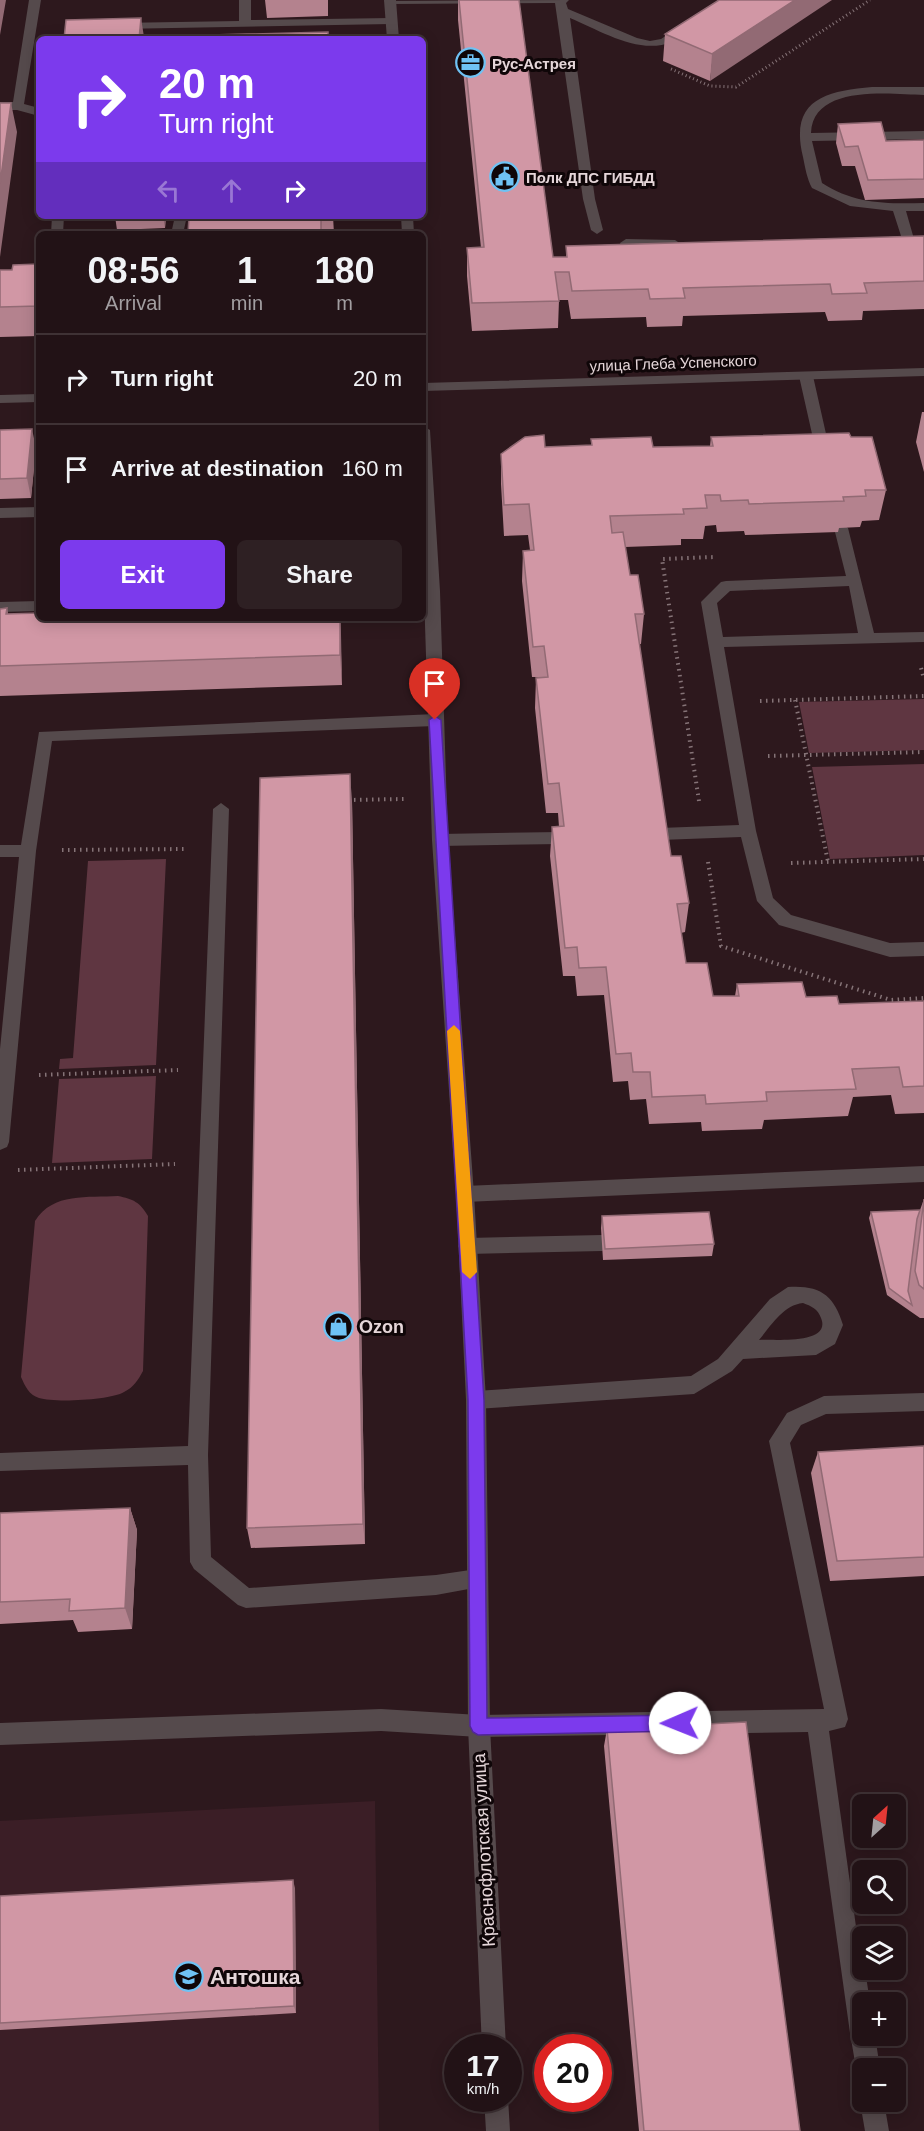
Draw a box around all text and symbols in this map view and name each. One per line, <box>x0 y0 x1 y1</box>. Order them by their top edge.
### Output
office icon: Рус-Астрея <box>455 47 487 79</box>
place label: Рус-Астрея <box>492 55 576 72</box>
icon: right <box>60 60 138 138</box>
text: 20 m <box>159 60 255 107</box>
text: Turn right <box>159 109 274 139</box>
public building icon: Полк ДПС ГИБДД <box>489 161 521 193</box>
place label: Полк ДПС ГИБДД <box>526 169 655 186</box>
icon: left <box>152 174 185 207</box>
icon: ahead <box>215 174 248 207</box>
icon: right <box>278 174 311 207</box>
text: 08:56 <box>87 250 179 291</box>
text: 1 <box>237 250 257 291</box>
text: 180 <box>314 250 375 291</box>
text: Arrival <box>105 292 162 314</box>
text: min <box>231 292 263 314</box>
text: m <box>336 292 353 314</box>
street label: улица Глеба Успенского <box>589 352 757 374</box>
icon: right <box>60 363 93 396</box>
text: Turn right <box>111 366 213 391</box>
text: 20 m <box>353 366 402 391</box>
icon: arrive <box>60 453 93 486</box>
text: Arrive at destination <box>111 456 324 481</box>
text: 160 m <box>342 456 403 481</box>
button: Exit <box>60 540 225 609</box>
button: Share <box>237 540 402 609</box>
pin <box>409 658 460 720</box>
icon: arrive <box>418 667 451 700</box>
shop icon: Ozon <box>322 1311 354 1343</box>
place label: Ozon <box>359 1317 404 1337</box>
position arrow <box>648 1691 712 1755</box>
street label: Краснофлотская улица <box>469 1752 499 1947</box>
north arrow <box>852 1794 906 1848</box>
map controls <box>852 1794 906 2112</box>
button: search <box>852 1860 906 1914</box>
button: layers <box>852 1926 906 1980</box>
school or university icon: Антошка <box>173 1960 205 1992</box>
place label: Антошка <box>210 1965 301 1988</box>
button: + <box>852 1992 906 2046</box>
speed limit sign: 20 <box>534 2034 612 2112</box>
text: 17 <box>466 2049 500 2082</box>
button: − <box>852 2058 906 2112</box>
text: km/h <box>467 2080 499 2097</box>

